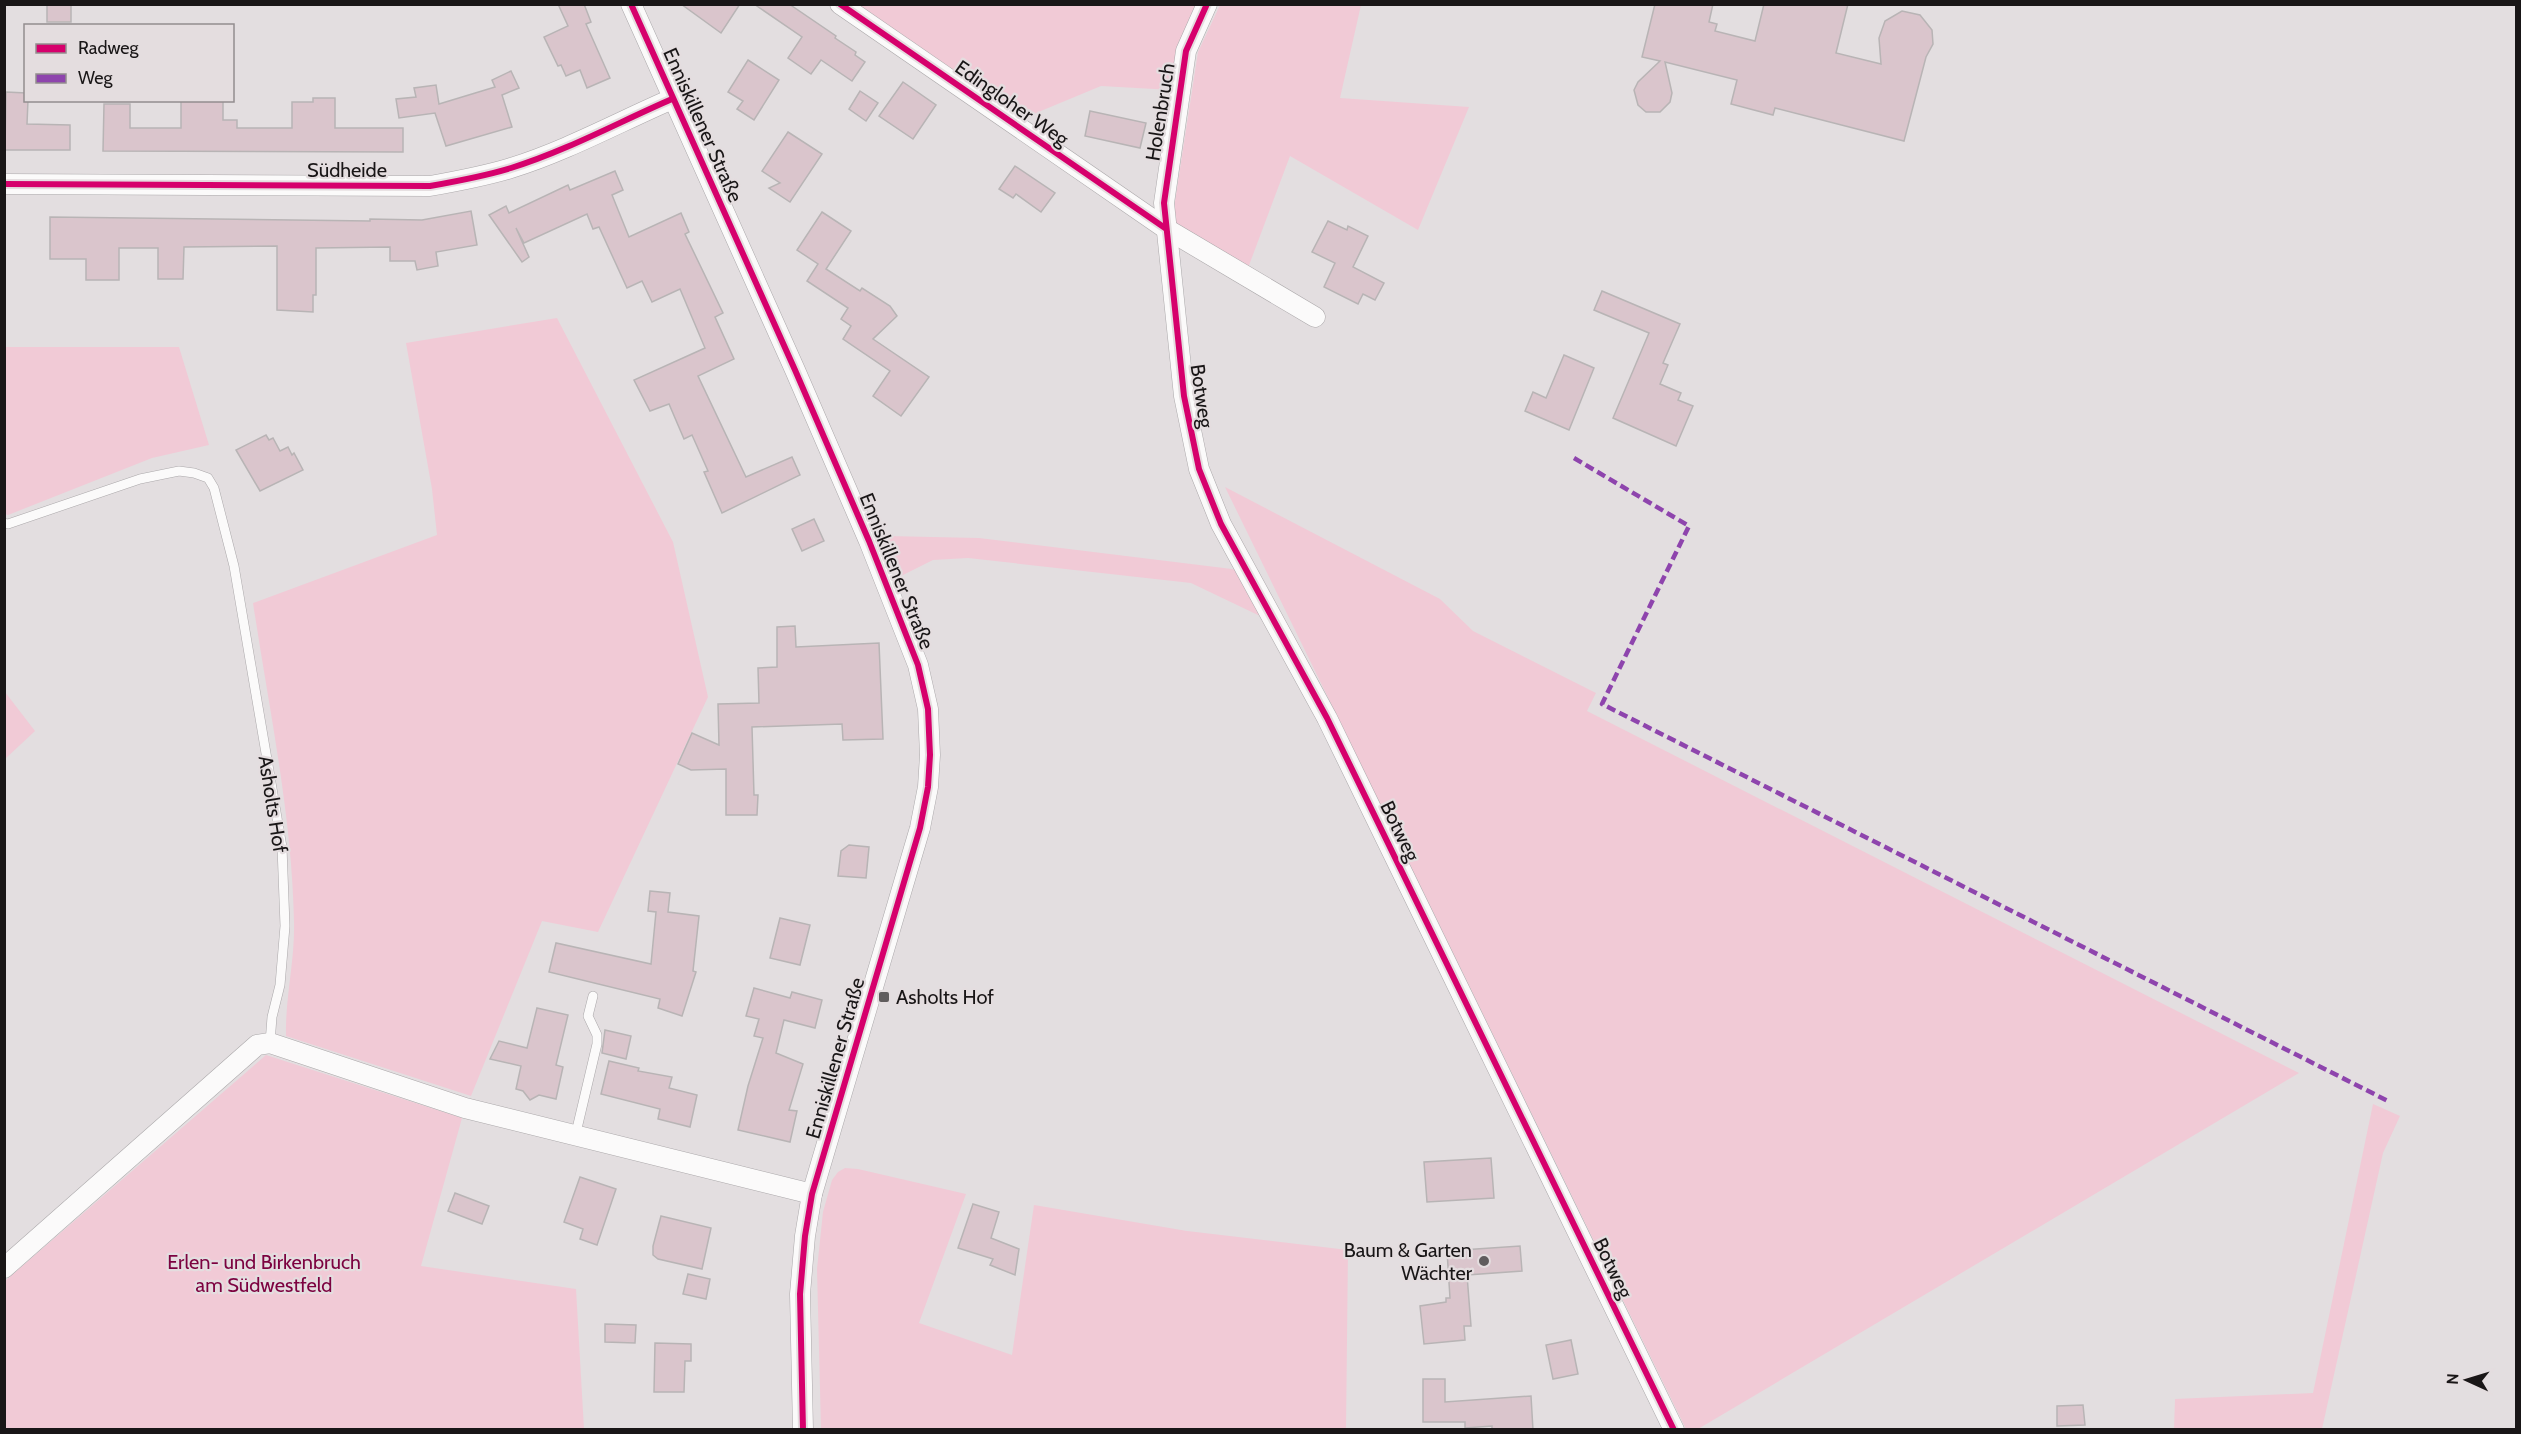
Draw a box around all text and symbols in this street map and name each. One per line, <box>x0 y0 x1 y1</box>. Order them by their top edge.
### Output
legend <box>24 24 234 102</box>
text: Radweg <box>78 37 140 59</box>
street label: Enniskillener Straße <box>658 44 748 206</box>
street label: Edingloher Weg <box>951 55 1074 152</box>
street label: Holenbruch <box>1140 61 1180 163</box>
text: Weg <box>78 67 114 89</box>
street label: Südheide <box>307 158 387 182</box>
street label: Botweg <box>1186 363 1218 430</box>
street label: Enniskillener Straße <box>855 489 939 653</box>
street label: Asholts Hof <box>253 754 293 855</box>
street label: Botweg <box>1375 797 1425 866</box>
street label: Enniskillener Straße <box>801 975 869 1141</box>
place label: Asholts Hof <box>896 985 994 1009</box>
marker: Asholts Hof <box>877 990 891 1004</box>
street label: Botweg <box>1588 1234 1638 1303</box>
place label: Baum & Garten Wächter <box>1344 1238 1473 1285</box>
park label: Erlen- und Birkenbruch am Südwestfeld <box>167 1250 361 1297</box>
marker: Baum & Garten Wächter <box>1477 1254 1491 1268</box>
north arrow <box>2437 1350 2497 1410</box>
text: N <box>2443 1373 2462 1385</box>

